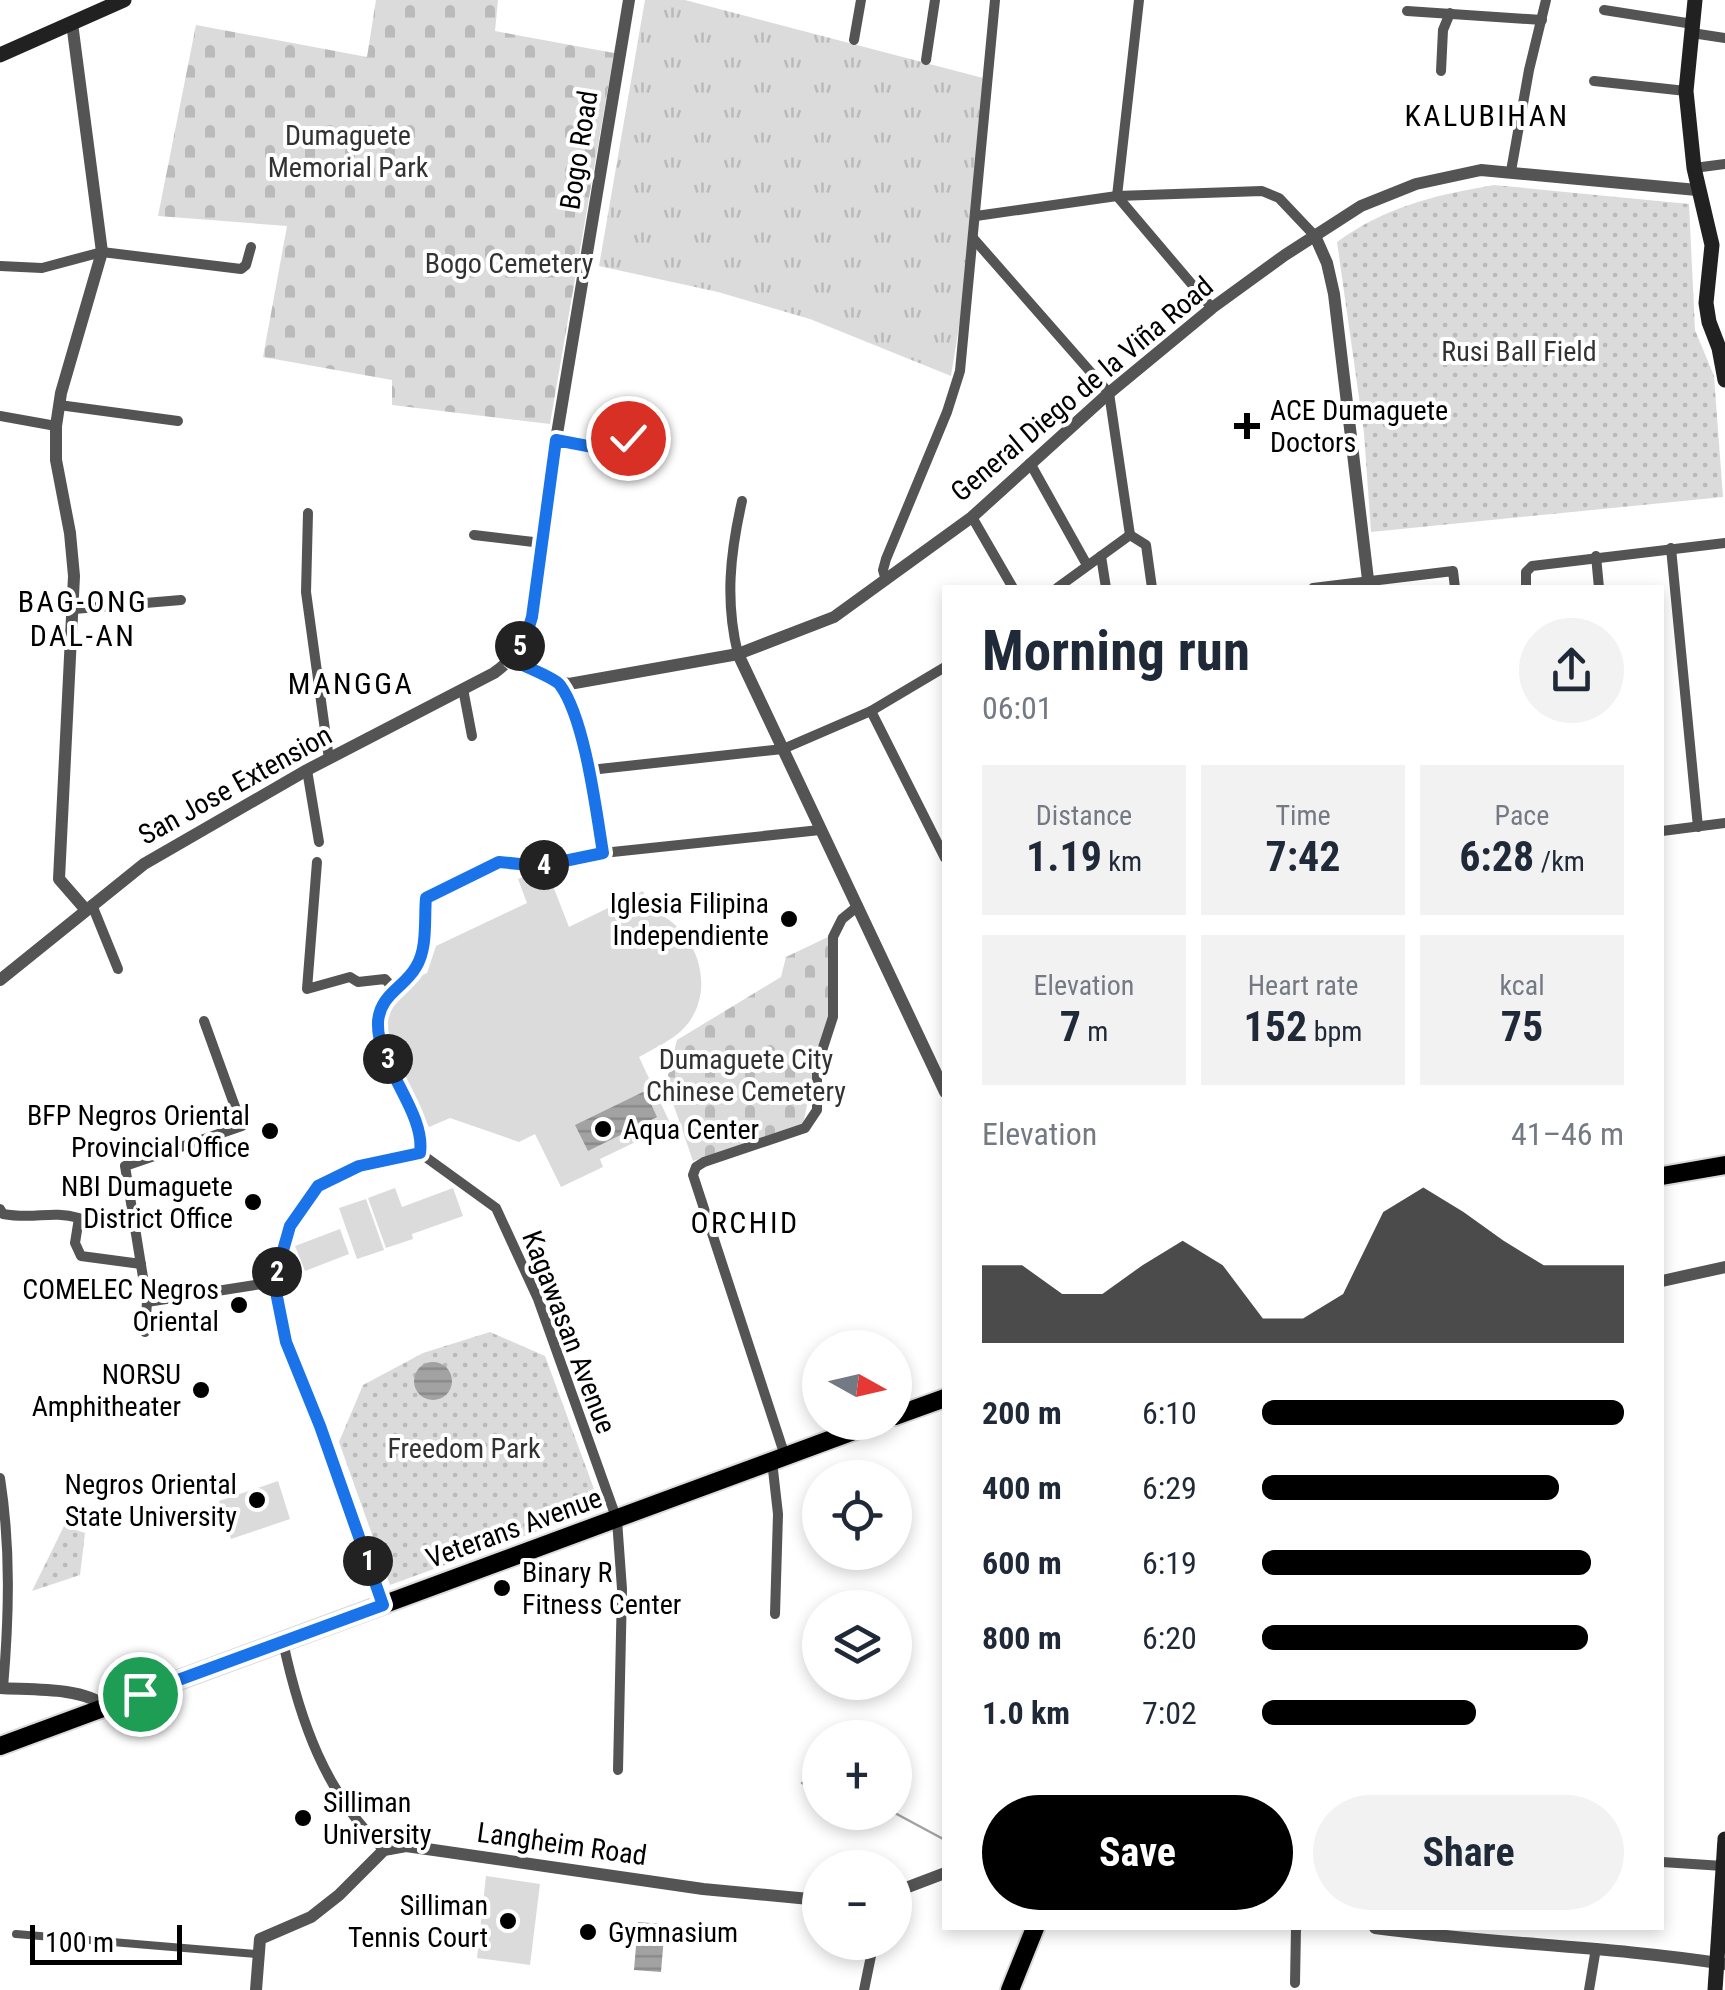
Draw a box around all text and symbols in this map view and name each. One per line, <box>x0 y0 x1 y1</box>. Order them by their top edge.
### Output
street label: Bogo Road <box>553 88 605 212</box>
district label: KALUBIHAN <box>1404 98 1570 133</box>
park label: Dumaguete Memorial Park <box>268 119 429 184</box>
park label: Bogo Cemetery <box>425 247 594 280</box>
street label: General Diego de la Viña Road <box>944 270 1220 508</box>
park label: Rusi Ball Field <box>1441 335 1597 368</box>
place label: ACE Dumaguete Doctors <box>1270 394 1448 459</box>
pin <box>586 396 671 481</box>
icon: check <box>601 411 656 466</box>
marker: ACE Dumaguete Doctors <box>1234 413 1260 439</box>
district label: BAG-ONG DAL-AN <box>18 584 148 653</box>
button: share <box>1519 618 1624 723</box>
text: Morning run <box>982 619 1250 683</box>
pin: 5 <box>495 621 545 671</box>
text: 5 <box>513 629 527 662</box>
district label: MANGGA <box>288 666 414 701</box>
text: 06:01 <box>982 689 1053 727</box>
street label: San Jose Extension <box>133 718 337 852</box>
text: Distance <box>1036 799 1132 832</box>
text: Time <box>1275 799 1331 832</box>
text: Pace <box>1495 799 1549 832</box>
text: 1.19 <box>1026 832 1102 881</box>
text: 7:42 <box>1265 832 1341 881</box>
text: 6:28 <box>1459 832 1534 881</box>
pin: 4 <box>519 840 569 890</box>
text: km <box>1102 845 1142 878</box>
text: /km <box>1534 845 1585 878</box>
text: 4 <box>537 848 551 881</box>
place label: Iglesia Filipina Independiente <box>610 887 769 952</box>
marker: Iglesia Filipina Independiente <box>778 908 800 930</box>
text: Elevation <box>1034 969 1134 1002</box>
text: Heart rate <box>1248 969 1358 1002</box>
text: kcal <box>1499 969 1545 1002</box>
text: 7 <box>1060 1002 1081 1051</box>
text: 152 <box>1244 1002 1307 1051</box>
text: 75 <box>1501 1002 1543 1051</box>
text: m <box>1081 1015 1108 1048</box>
text: bpm <box>1307 1015 1362 1048</box>
pin: 3 <box>363 1034 413 1084</box>
text: 3 <box>381 1042 395 1075</box>
park label: Dumaguete City Chinese Cemetery <box>646 1043 846 1108</box>
place label: BFP Negros Oriental Provincial Office <box>27 1099 250 1164</box>
place label: Aqua Center <box>623 1113 759 1146</box>
text: Elevation <box>982 1115 1097 1153</box>
text: 41–46 m <box>1511 1115 1624 1153</box>
marker: Aqua Center <box>592 1118 614 1140</box>
marker: BFP Negros Oriental Provincial Office <box>259 1120 281 1142</box>
place label: NBI Dumaguete District Office <box>61 1170 233 1235</box>
marker: NBI Dumaguete District Office <box>242 1191 264 1213</box>
district label: ORCHID <box>690 1205 800 1240</box>
street label: Kagawasan Avenue <box>515 1226 623 1438</box>
pin: 2 <box>252 1247 302 1297</box>
text: 2 <box>270 1255 284 1288</box>
place label: COMELEC Negros Oriental <box>22 1273 219 1338</box>
marker: COMELEC Negros Oriental <box>228 1294 250 1316</box>
north arrow <box>802 1330 912 1440</box>
map controls <box>802 1330 912 1960</box>
place label: NORSU Amphitheater <box>32 1358 181 1423</box>
marker: NORSU Amphitheater <box>190 1379 212 1401</box>
text: 200 m <box>982 1394 1062 1432</box>
text: 6:10 <box>1142 1394 1197 1432</box>
park label: Freedom Park <box>387 1432 541 1465</box>
button: locate <box>802 1460 912 1570</box>
place label: Negros Oriental State University <box>65 1468 237 1533</box>
text: 400 m <box>982 1469 1062 1507</box>
text: 6:29 <box>1142 1469 1197 1507</box>
street label: Veterans Avenue <box>422 1481 606 1575</box>
marker: Negros Oriental State University <box>246 1489 268 1511</box>
pin: 1 <box>343 1536 393 1586</box>
text: 1 <box>361 1544 375 1577</box>
text: 600 m <box>982 1544 1062 1582</box>
text: 6:19 <box>1142 1544 1197 1582</box>
place label: Binary R Fitness Center <box>522 1556 681 1621</box>
marker: Binary R Fitness Center <box>491 1577 513 1599</box>
button: layers <box>802 1590 912 1700</box>
text: 800 m <box>982 1619 1062 1657</box>
text: 6:20 <box>1142 1619 1197 1657</box>
pin <box>98 1652 183 1737</box>
icon: arrive <box>113 1667 168 1722</box>
text: 1.0 km <box>982 1694 1070 1732</box>
text: 7:02 <box>1142 1694 1197 1732</box>
button: + <box>802 1720 912 1830</box>
place label: Silliman University <box>323 1786 432 1851</box>
button: Save <box>982 1795 1293 1910</box>
button: Share <box>1313 1795 1624 1910</box>
marker: Silliman University <box>292 1807 314 1829</box>
street label: Langheim Road <box>475 1816 649 1872</box>
button: − <box>802 1850 912 1960</box>
place label: Silliman Tennis Court <box>348 1889 488 1954</box>
marker: Silliman Tennis Court <box>497 1910 519 1932</box>
place label: Gymnasium <box>608 1916 738 1949</box>
scale bar <box>30 1920 182 1964</box>
marker: Gymnasium <box>577 1921 599 1943</box>
text: 100 m <box>45 1926 114 1959</box>

